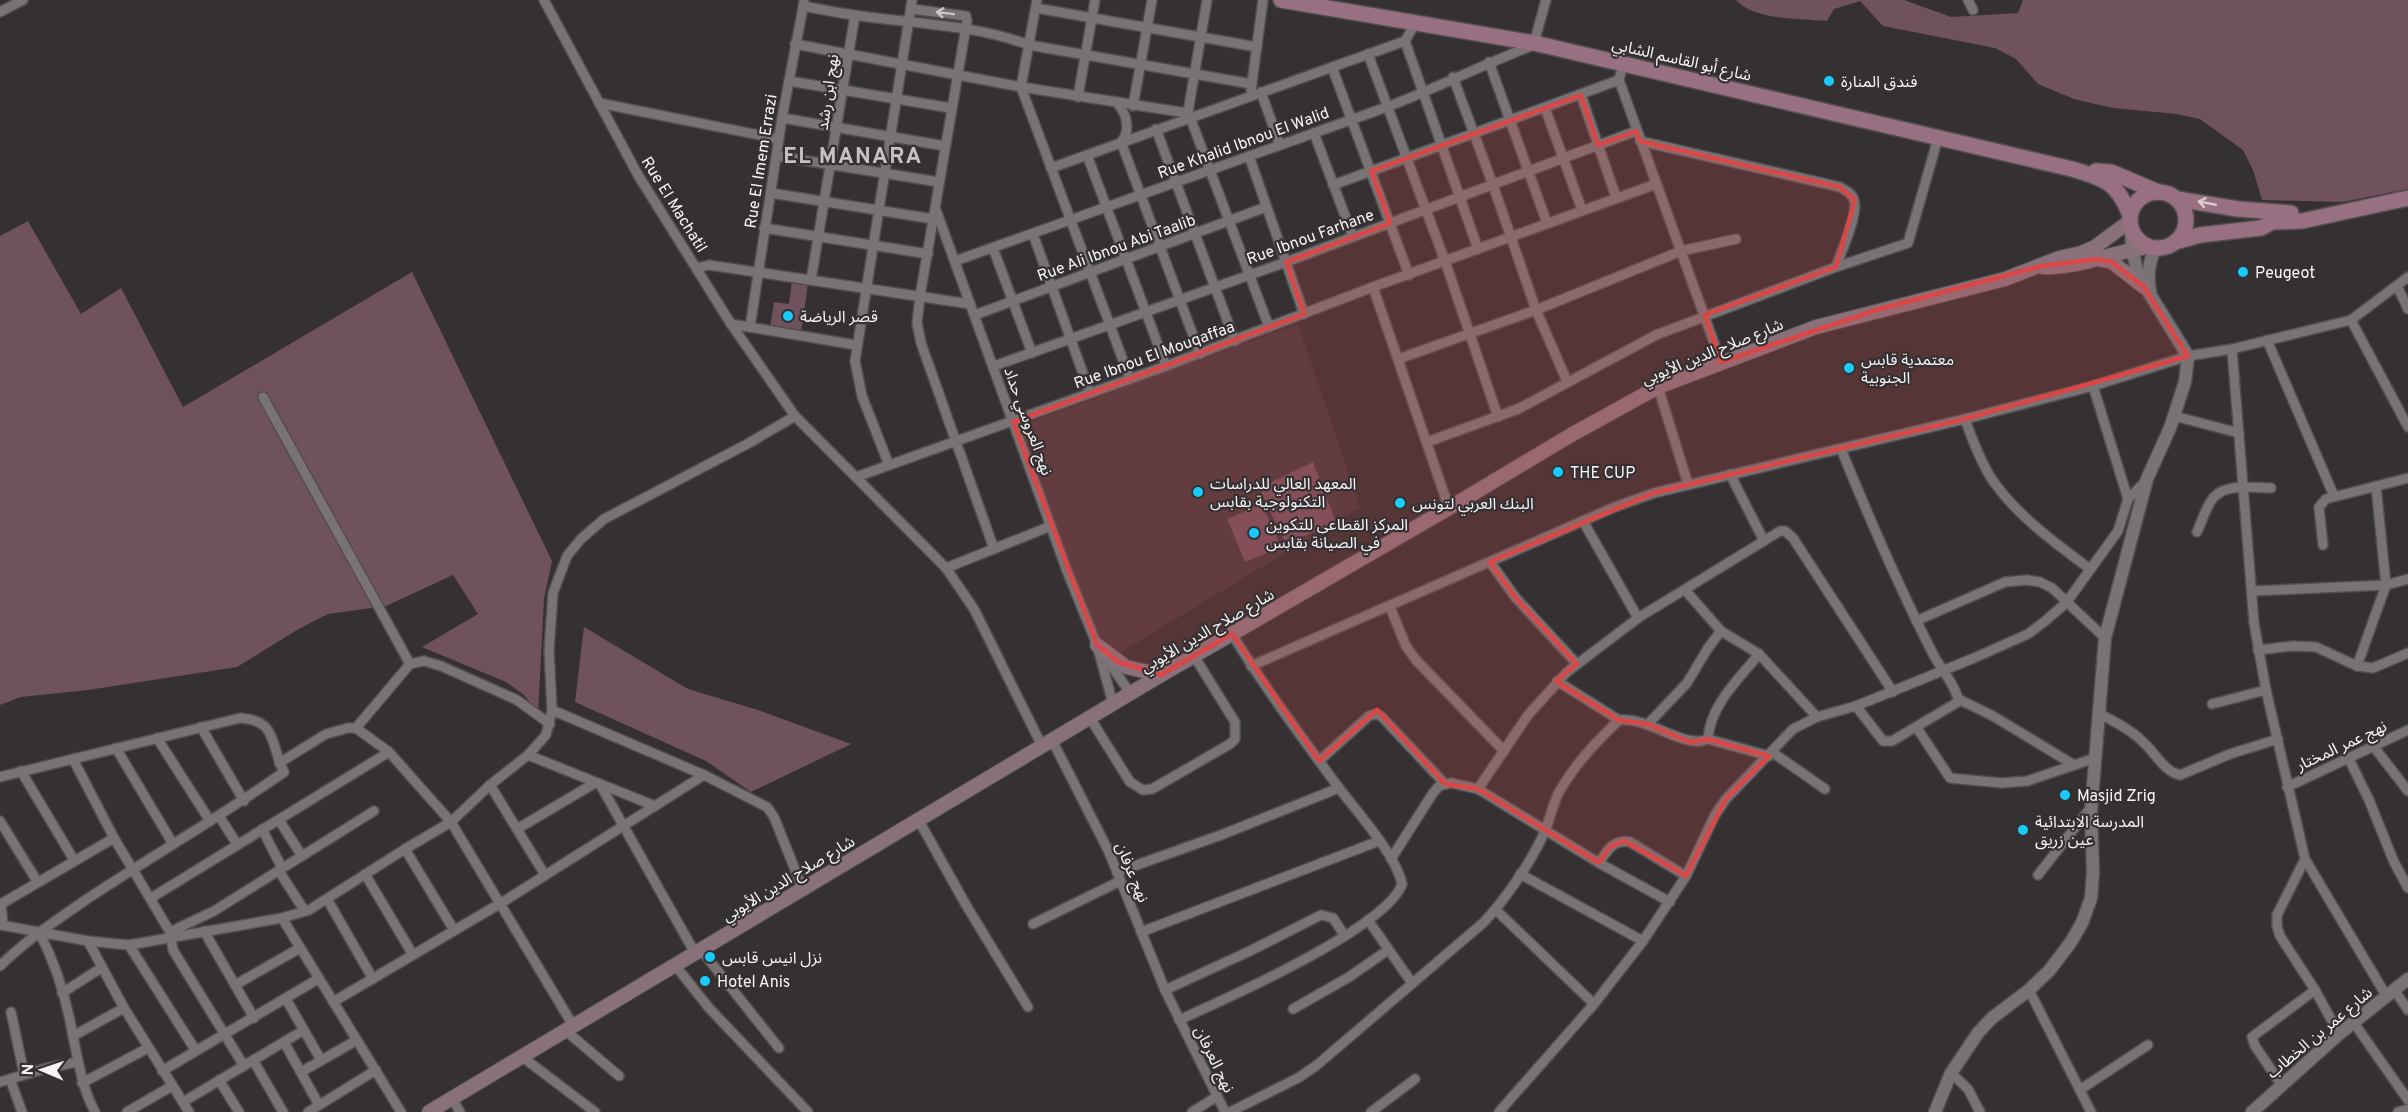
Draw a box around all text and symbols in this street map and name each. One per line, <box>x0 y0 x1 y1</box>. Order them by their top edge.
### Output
one-way arrow <box>936 7 956 18</box>
street label: شارع أبو القاسم الشابي <box>1610 34 1753 88</box>
street label: نهج ابن رشد <box>814 53 845 132</box>
place label: فندق المنارة <box>1841 73 1917 93</box>
marker: فندق المنارة <box>1822 74 1836 88</box>
street label: Rue El Imem Errazi <box>741 93 782 230</box>
street label: Rue Khalid Ibnou El Walid <box>1155 104 1332 184</box>
district label: EL MANARA <box>783 144 923 171</box>
street label: Rue El Machatil <box>636 153 711 257</box>
one-way arrow <box>2197 197 2217 208</box>
street label: Rue Ibnou Farhane <box>1244 206 1377 270</box>
street label: Rue Ali Ibnou Abi Taalib <box>1035 211 1199 287</box>
place label: Peugeot <box>2255 264 2315 284</box>
marker: Peugeot <box>2236 265 2250 279</box>
place label: قصر الرياضة <box>800 308 878 328</box>
marker: قصر الرياضة <box>781 309 795 323</box>
street label: شارع صلاح الدين الأيوبي <box>1639 315 1787 391</box>
street label: Rue Ibnou El Mouqaffaa <box>1072 317 1238 394</box>
place label: معتمدية قابس الجنوبية <box>1861 351 1954 389</box>
marker: معتمدية قابس الجنوبية <box>1842 361 1856 375</box>
street label: نهج العروسي حداد <box>997 365 1056 479</box>
place label: THE CUP <box>1570 464 1635 484</box>
marker: THE CUP <box>1551 465 1565 479</box>
place label: المعهد العالي للدراسات التكنولوجية بقابس <box>1210 475 1356 513</box>
marker: المعهد العالي للدراسات التكنولوجية بقابس <box>1191 485 1205 499</box>
place label: البنك العربي لتونس <box>1412 495 1534 516</box>
marker: البنك العربي لتونس <box>1393 496 1407 510</box>
place label: المركز القطاعى للتكوين في الصيانة بقابس <box>1266 516 1408 555</box>
marker: المركز القطاعى للتكوين في الصيانة بقابس <box>1247 526 1261 540</box>
street label: شارع صلاح الدين الأيوبي <box>1138 585 1279 679</box>
street label: نهج عمر المختار <box>2292 717 2391 778</box>
place label: Masjid Zrig <box>2077 787 2156 807</box>
marker: Masjid Zrig <box>2058 788 2072 802</box>
place label: المدرسة الابتدائية عين زريق <box>2035 813 2144 851</box>
marker: المدرسة الابتدائية عين زريق <box>2016 823 2030 837</box>
street label: شارع صلاح الدين الأيوبي <box>719 832 859 928</box>
street label: نهج عرفان <box>1109 840 1152 906</box>
place label: نزل انيس قابس <box>722 949 822 969</box>
marker: نزل انيس قابس <box>703 950 717 964</box>
place label: Hotel Anis <box>717 973 790 993</box>
marker: Hotel Anis <box>698 974 712 988</box>
street label: شارع عمر بن الخطاب <box>2263 983 2378 1084</box>
street label: نهج العرفان <box>1188 1023 1238 1097</box>
north arrow <box>12 1040 72 1100</box>
text: N <box>19 1063 39 1076</box>

